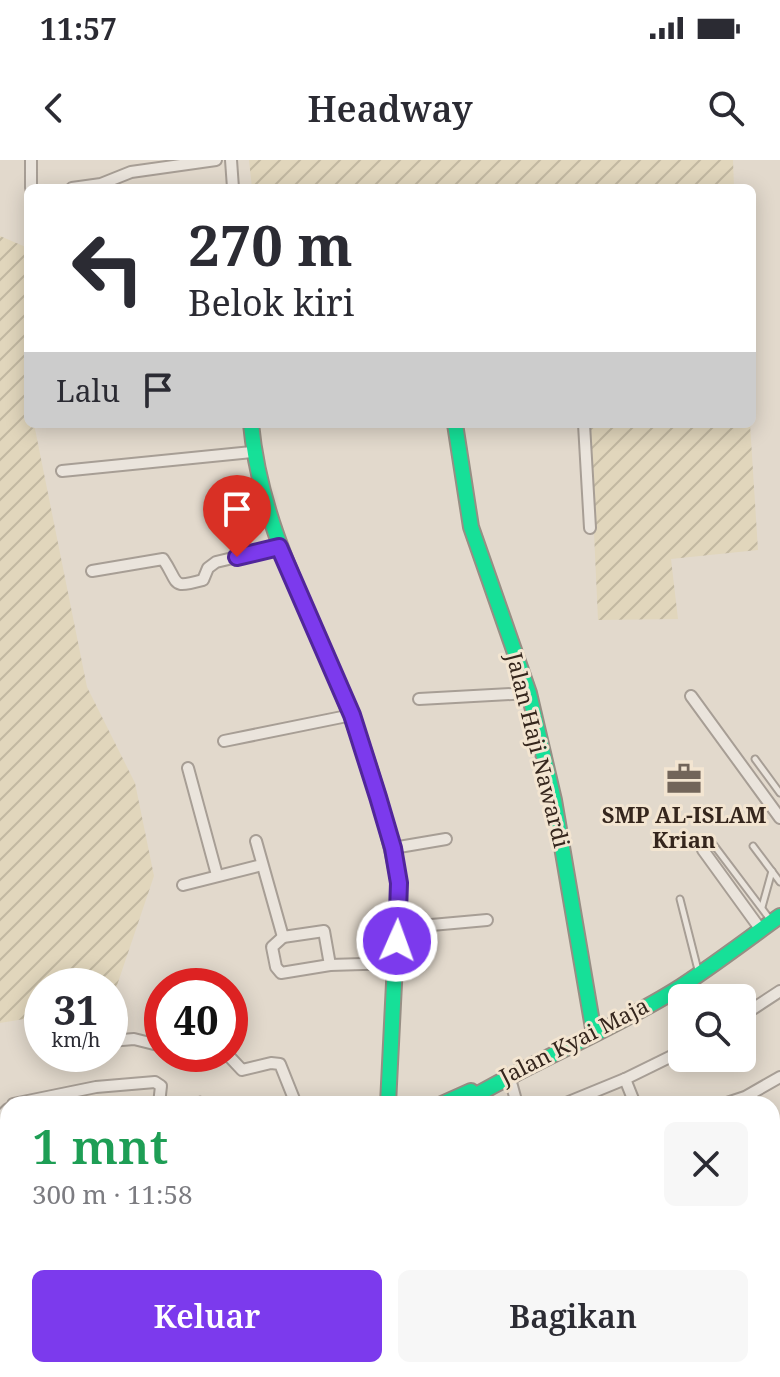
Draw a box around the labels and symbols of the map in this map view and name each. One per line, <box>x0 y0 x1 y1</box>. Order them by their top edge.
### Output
pin <box>203 475 271 557</box>
street label: Jalan Haji Nawardi <box>500 648 578 850</box>
office icon: SMP AL-ISLAM Krian <box>665 760 703 798</box>
place label: SMP AL-ISLAM Krian <box>602 799 766 854</box>
position arrow <box>355 899 439 983</box>
speed limit sign: 40 <box>144 968 248 1072</box>
street label: Jalan Kyai Maja <box>493 990 653 1091</box>

